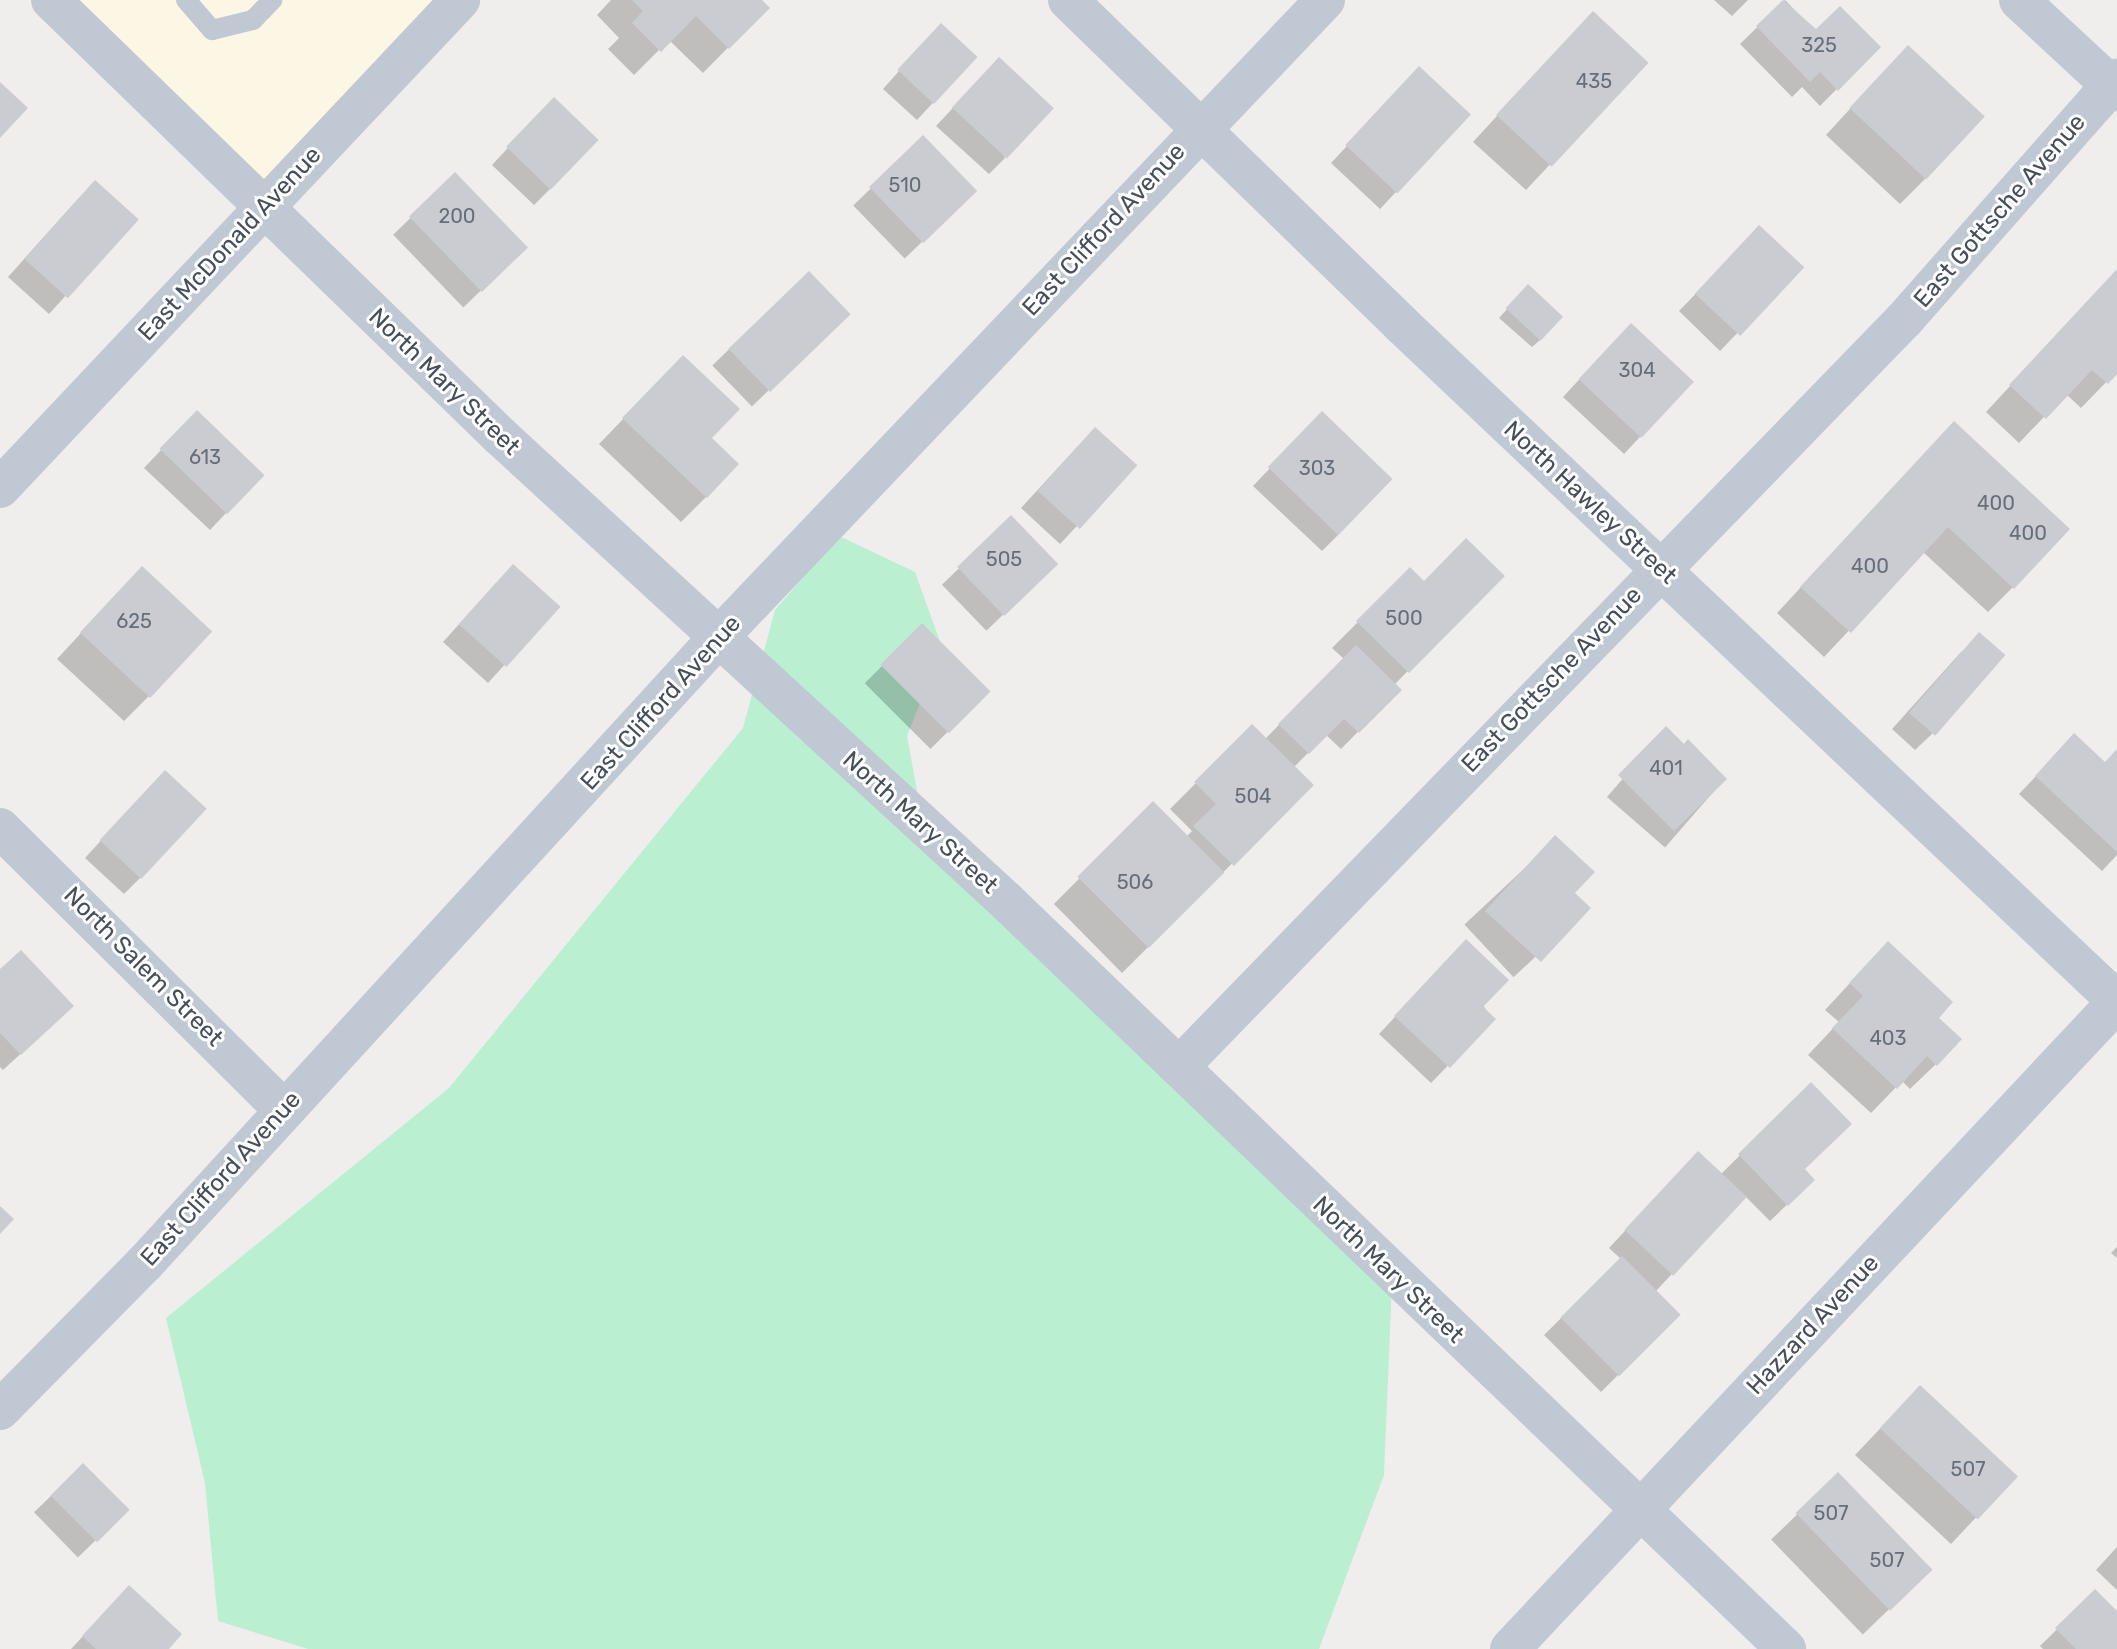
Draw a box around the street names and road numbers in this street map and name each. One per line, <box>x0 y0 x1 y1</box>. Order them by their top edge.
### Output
street label: East Gottsche Avenue <box>1908 108 2092 314</box>
street label: East Clifford Avenue <box>1016 137 1192 323</box>
street label: East McDonald Avenue <box>132 141 328 347</box>
street label: North Mary Street <box>362 302 526 462</box>
street label: North Hawley Street <box>1497 415 1683 591</box>
street label: East Gottsche Avenue <box>1456 581 1648 779</box>
street label: East Clifford Avenue <box>575 609 747 797</box>
street label: North Mary Street <box>836 746 1004 900</box>
street label: North Salem Street <box>57 881 229 1053</box>
street label: East Clifford Avenue <box>135 1085 307 1273</box>
street label: North Mary Street <box>1306 1190 1470 1350</box>
street label: Hazzard Avenue <box>1741 1249 1885 1401</box>

